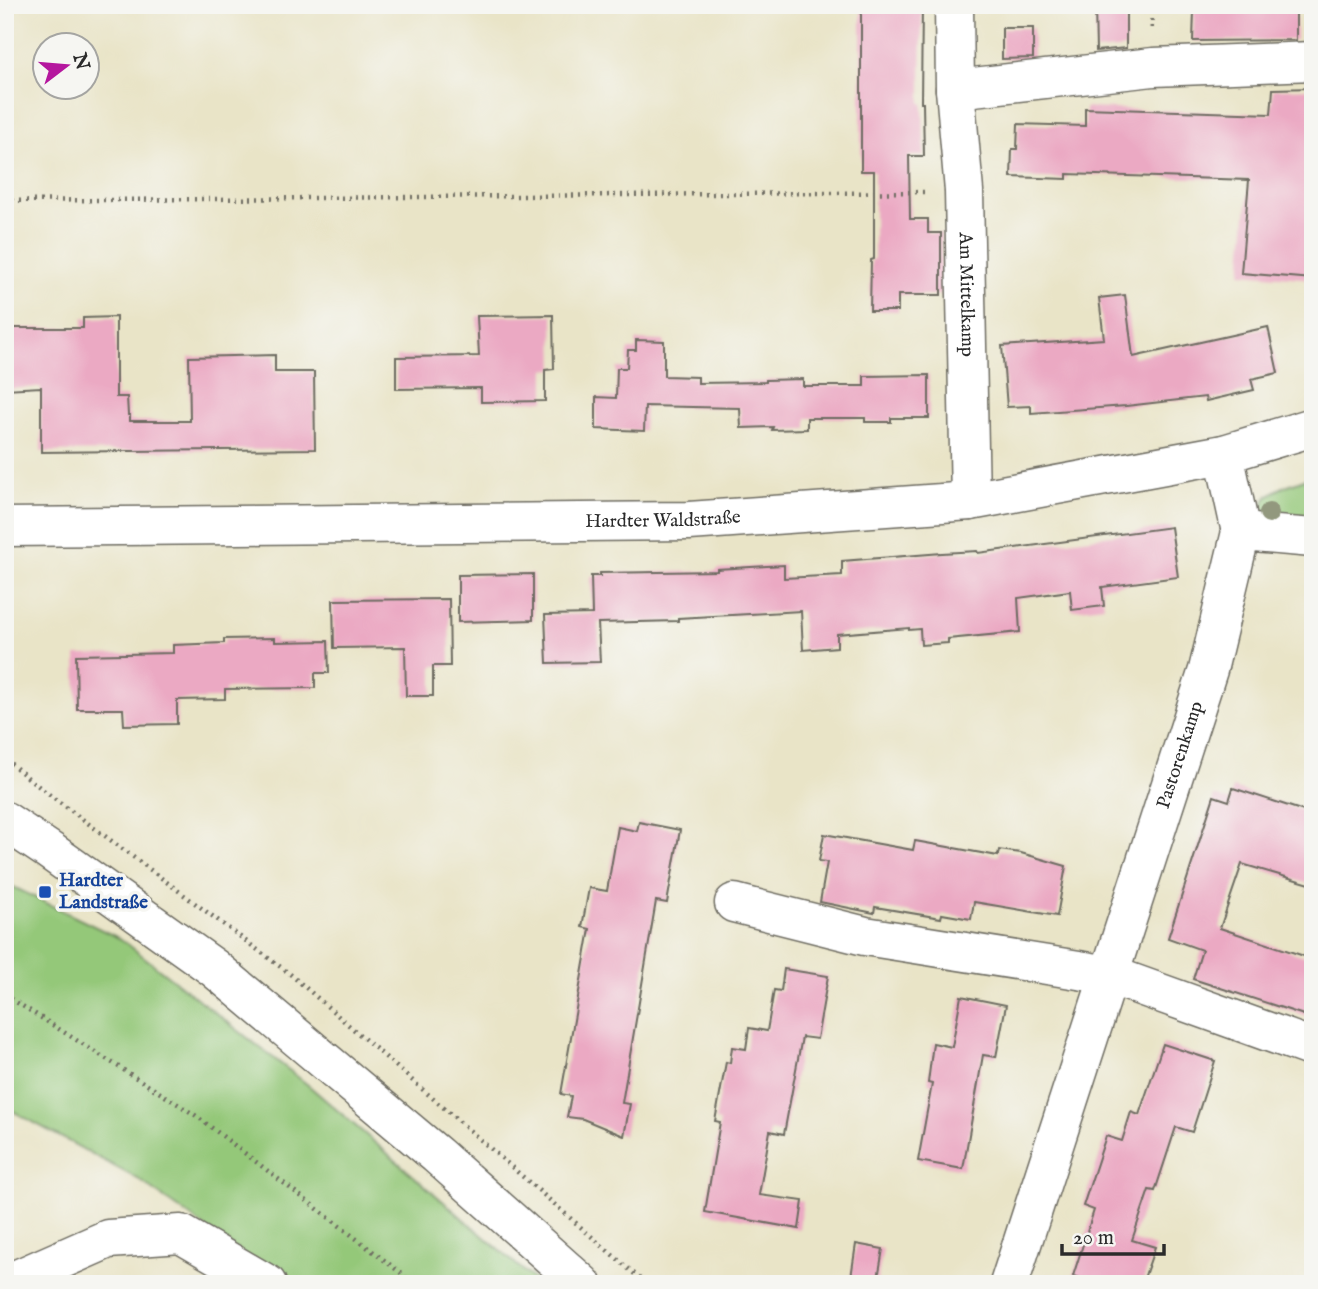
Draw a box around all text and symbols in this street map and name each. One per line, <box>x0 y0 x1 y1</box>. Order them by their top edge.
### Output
north arrow <box>32 32 102 102</box>
text: N <box>66 50 94 74</box>
street label: Am Mittelkamp <box>953 231 979 357</box>
street label: Hardter Waldstraße <box>585 505 742 534</box>
street label: Pastorenkamp <box>1152 698 1209 812</box>
place label: Hardter Landstraße <box>59 869 148 915</box>
marker: Hardter Landstraße <box>37 884 53 900</box>
scale bar <box>1062 1212 1164 1256</box>
text: 20 m <box>1073 1225 1114 1252</box>

